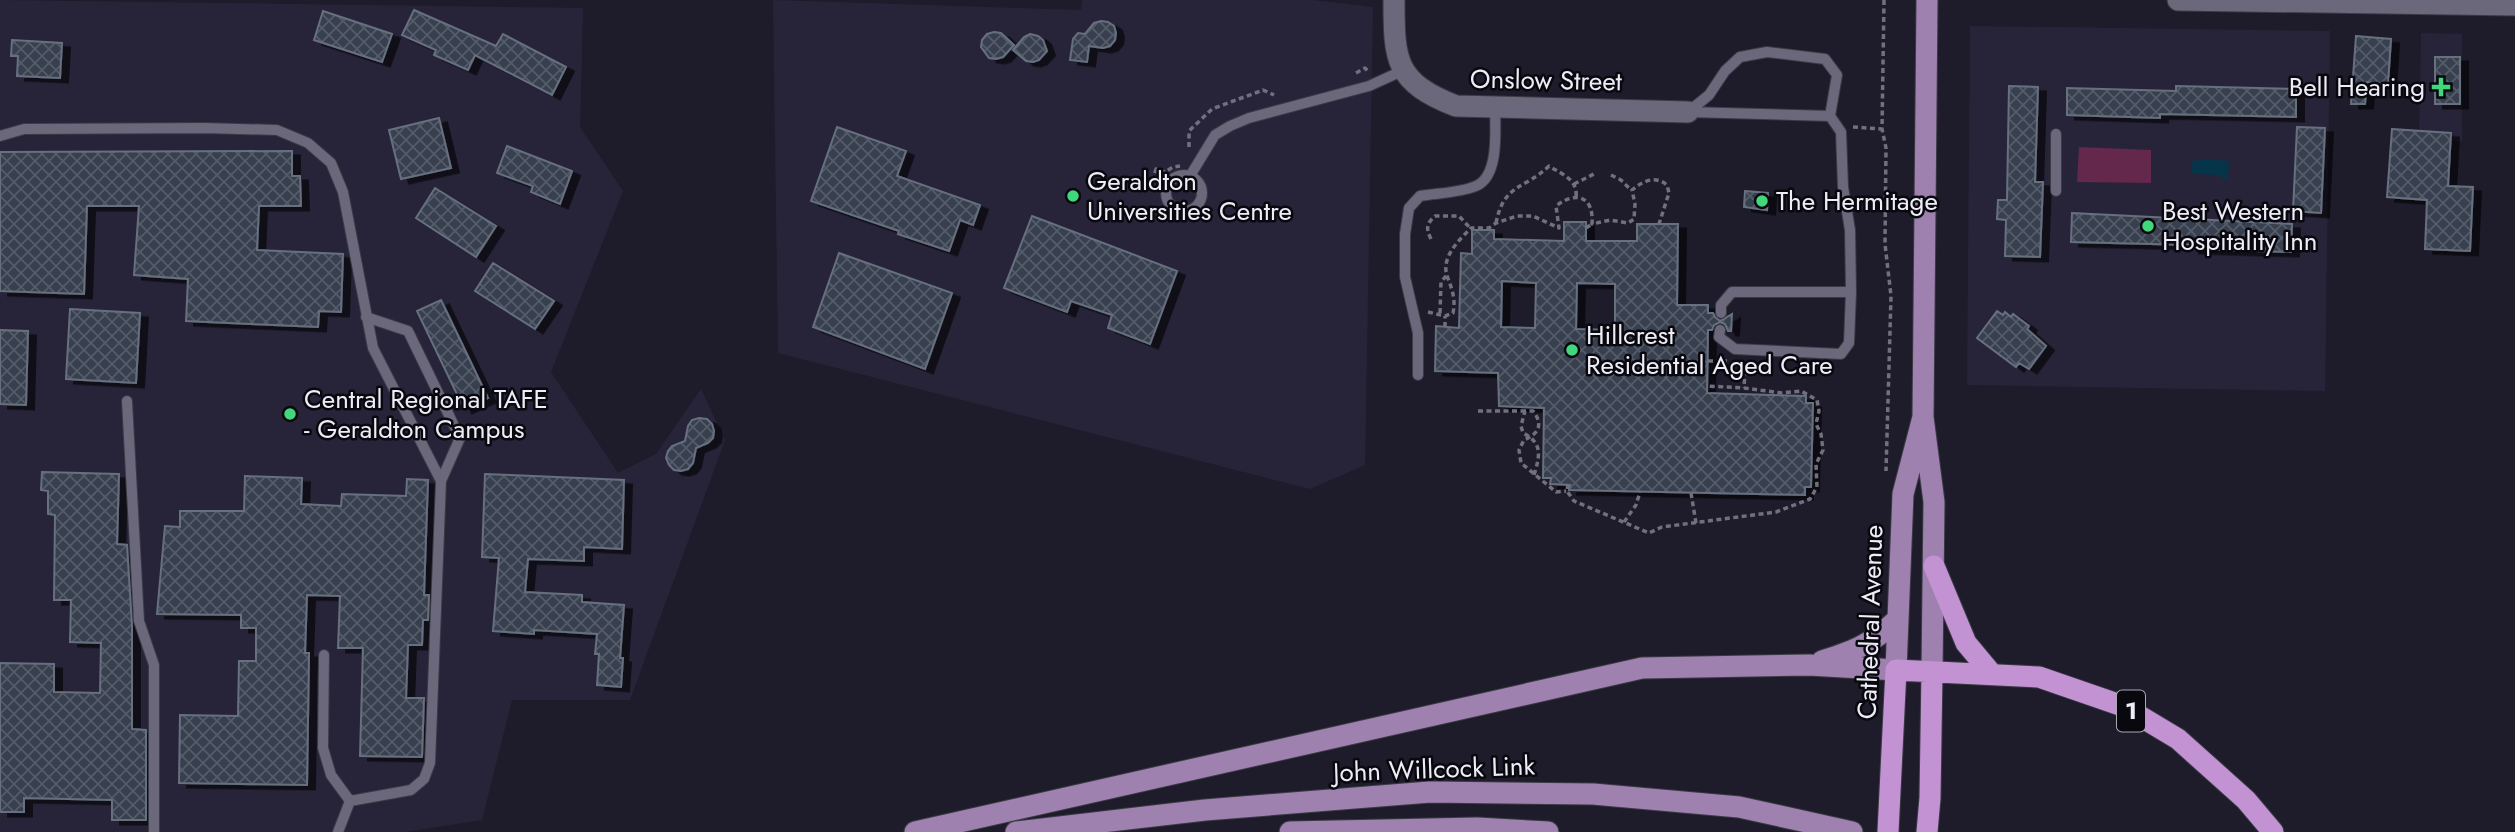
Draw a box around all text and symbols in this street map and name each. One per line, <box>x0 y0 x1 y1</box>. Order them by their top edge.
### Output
street label: Onslow Street <box>1470 60 1623 100</box>
place label: Bell Hearing <box>2289 68 2425 106</box>
marker: Bell Hearing <box>2431 77 2451 97</box>
place label: Geraldton Universities Centre <box>1087 162 1292 230</box>
place label: The Hermitage <box>1776 182 1938 220</box>
marker: Geraldton Universities Centre <box>1065 188 1081 204</box>
place label: Best Western Hospitality Inn <box>2162 192 2317 260</box>
marker: The Hermitage <box>1754 193 1770 209</box>
marker: Best Western Hospitality Inn <box>2140 218 2156 234</box>
place label: Hillcrest Residential Aged Care <box>1586 316 1833 384</box>
marker: Hillcrest Residential Aged Care <box>1564 342 1580 358</box>
place label: Central Regional TAFE - Geraldton Campus <box>304 380 548 448</box>
marker: Central Regional TAFE - Geraldton Campus <box>282 406 298 422</box>
street label: Cathedral Avenue <box>1848 524 1892 720</box>
road number: 1 <box>2117 690 2145 732</box>
street label: John Willcock Link <box>1329 746 1536 792</box>

